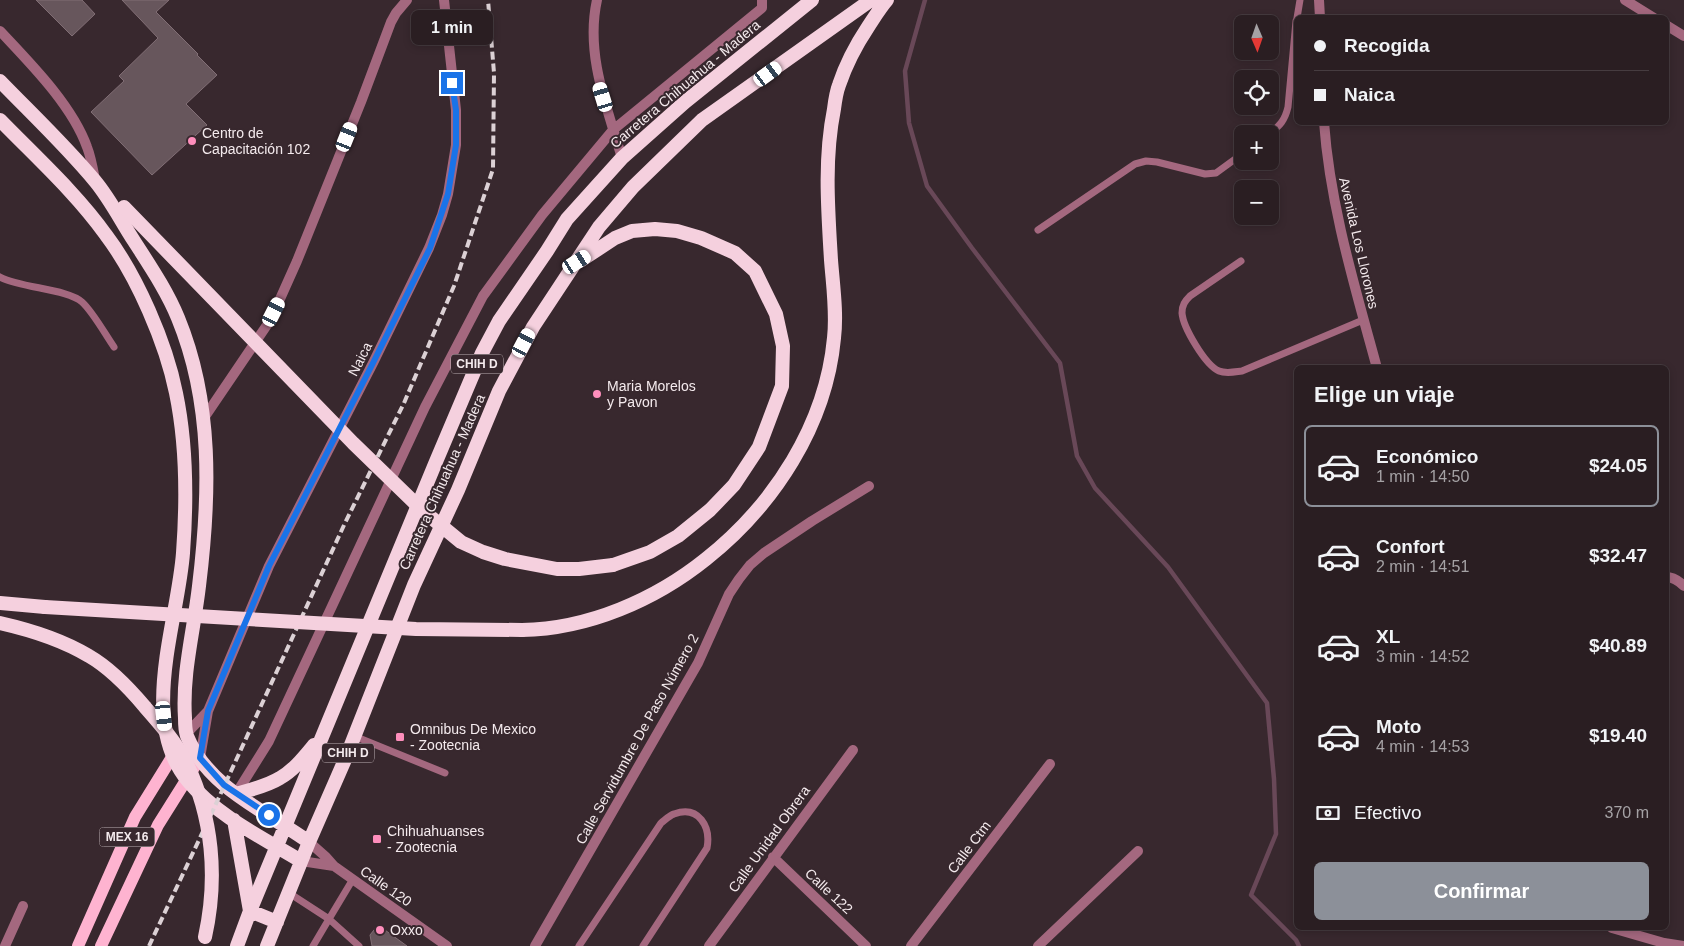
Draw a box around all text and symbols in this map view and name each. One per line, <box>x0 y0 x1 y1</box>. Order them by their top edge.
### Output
callout: 1 min <box>411 11 493 46</box>
north arrow <box>1234 15 1279 60</box>
map controls <box>1234 15 1279 225</box>
street label: Carretera Chihuahua - Madera <box>607 16 763 151</box>
text: 1 min <box>431 19 473 36</box>
text: Recogida <box>1344 35 1430 56</box>
car <box>751 59 784 89</box>
button: locate <box>1234 70 1279 115</box>
route end <box>441 72 463 94</box>
car <box>591 80 614 114</box>
text: Naica <box>1344 84 1395 105</box>
car <box>334 120 359 154</box>
place label: Centro de Capacitación 102 <box>202 125 310 157</box>
button: + <box>1234 125 1279 170</box>
marker: Centro de Capacitación 102 <box>186 135 198 147</box>
street label: Avenida Los Llorones <box>1336 176 1382 310</box>
button: − <box>1234 180 1279 225</box>
car <box>560 248 593 276</box>
car <box>260 295 287 329</box>
car <box>510 326 537 360</box>
street label: Naica <box>345 339 375 379</box>
road number: CHIH D <box>451 354 503 374</box>
place label: Maria Morelos y Pavon <box>607 378 696 410</box>
text: Elige un viaje <box>1314 382 1455 407</box>
marker: Maria Morelos y Pavon <box>591 388 603 400</box>
street label: Carretera Chihuahua - Madera <box>396 391 488 572</box>
icon: car <box>1316 444 1361 489</box>
text: Económico <box>1376 446 1478 467</box>
text: $24.05 <box>1589 455 1647 476</box>
text: 1 min · 14:50 <box>1376 468 1469 485</box>
icon: car <box>1316 534 1361 579</box>
text: Confort <box>1376 536 1445 557</box>
text: $32.47 <box>1589 545 1647 566</box>
text: 2 min · 14:51 <box>1376 558 1469 575</box>
icon: car <box>1316 624 1361 669</box>
text: XL <box>1376 626 1400 647</box>
street label: Calle Servidumbre De Paso Número 2 <box>572 631 702 847</box>
text: $40.89 <box>1589 635 1647 656</box>
text: 3 min · 14:52 <box>1376 648 1469 665</box>
car <box>154 700 173 732</box>
icon: car <box>1316 714 1361 759</box>
text: Moto <box>1376 716 1421 737</box>
place label: Omnibus De Mexico - Zootecnia <box>410 721 536 753</box>
text: $19.40 <box>1589 725 1647 746</box>
marker: Omnibus De Mexico - Zootecnia <box>394 731 406 743</box>
text: 4 min · 14:53 <box>1376 738 1469 755</box>
road number: CHIH D <box>322 744 374 762</box>
street label: Calle Unidad Obrera <box>725 783 813 895</box>
icon: cash <box>1314 799 1342 827</box>
text: Efectivo <box>1354 802 1422 823</box>
route start <box>258 804 280 826</box>
text: 370 m <box>1605 804 1649 821</box>
street label: Calle Ctm <box>944 818 994 876</box>
place label: Chihuahuanses - Zootecnia <box>387 823 484 855</box>
road number: MEX 16 <box>100 828 154 846</box>
marker: Chihuahuanses - Zootecnia <box>371 833 383 845</box>
street label: Calle 120 <box>357 862 415 910</box>
button: Confirmar <box>1314 862 1649 920</box>
street label: Calle 122 <box>802 865 856 917</box>
place label: Oxxo <box>390 922 423 938</box>
marker: Oxxo <box>374 924 386 936</box>

